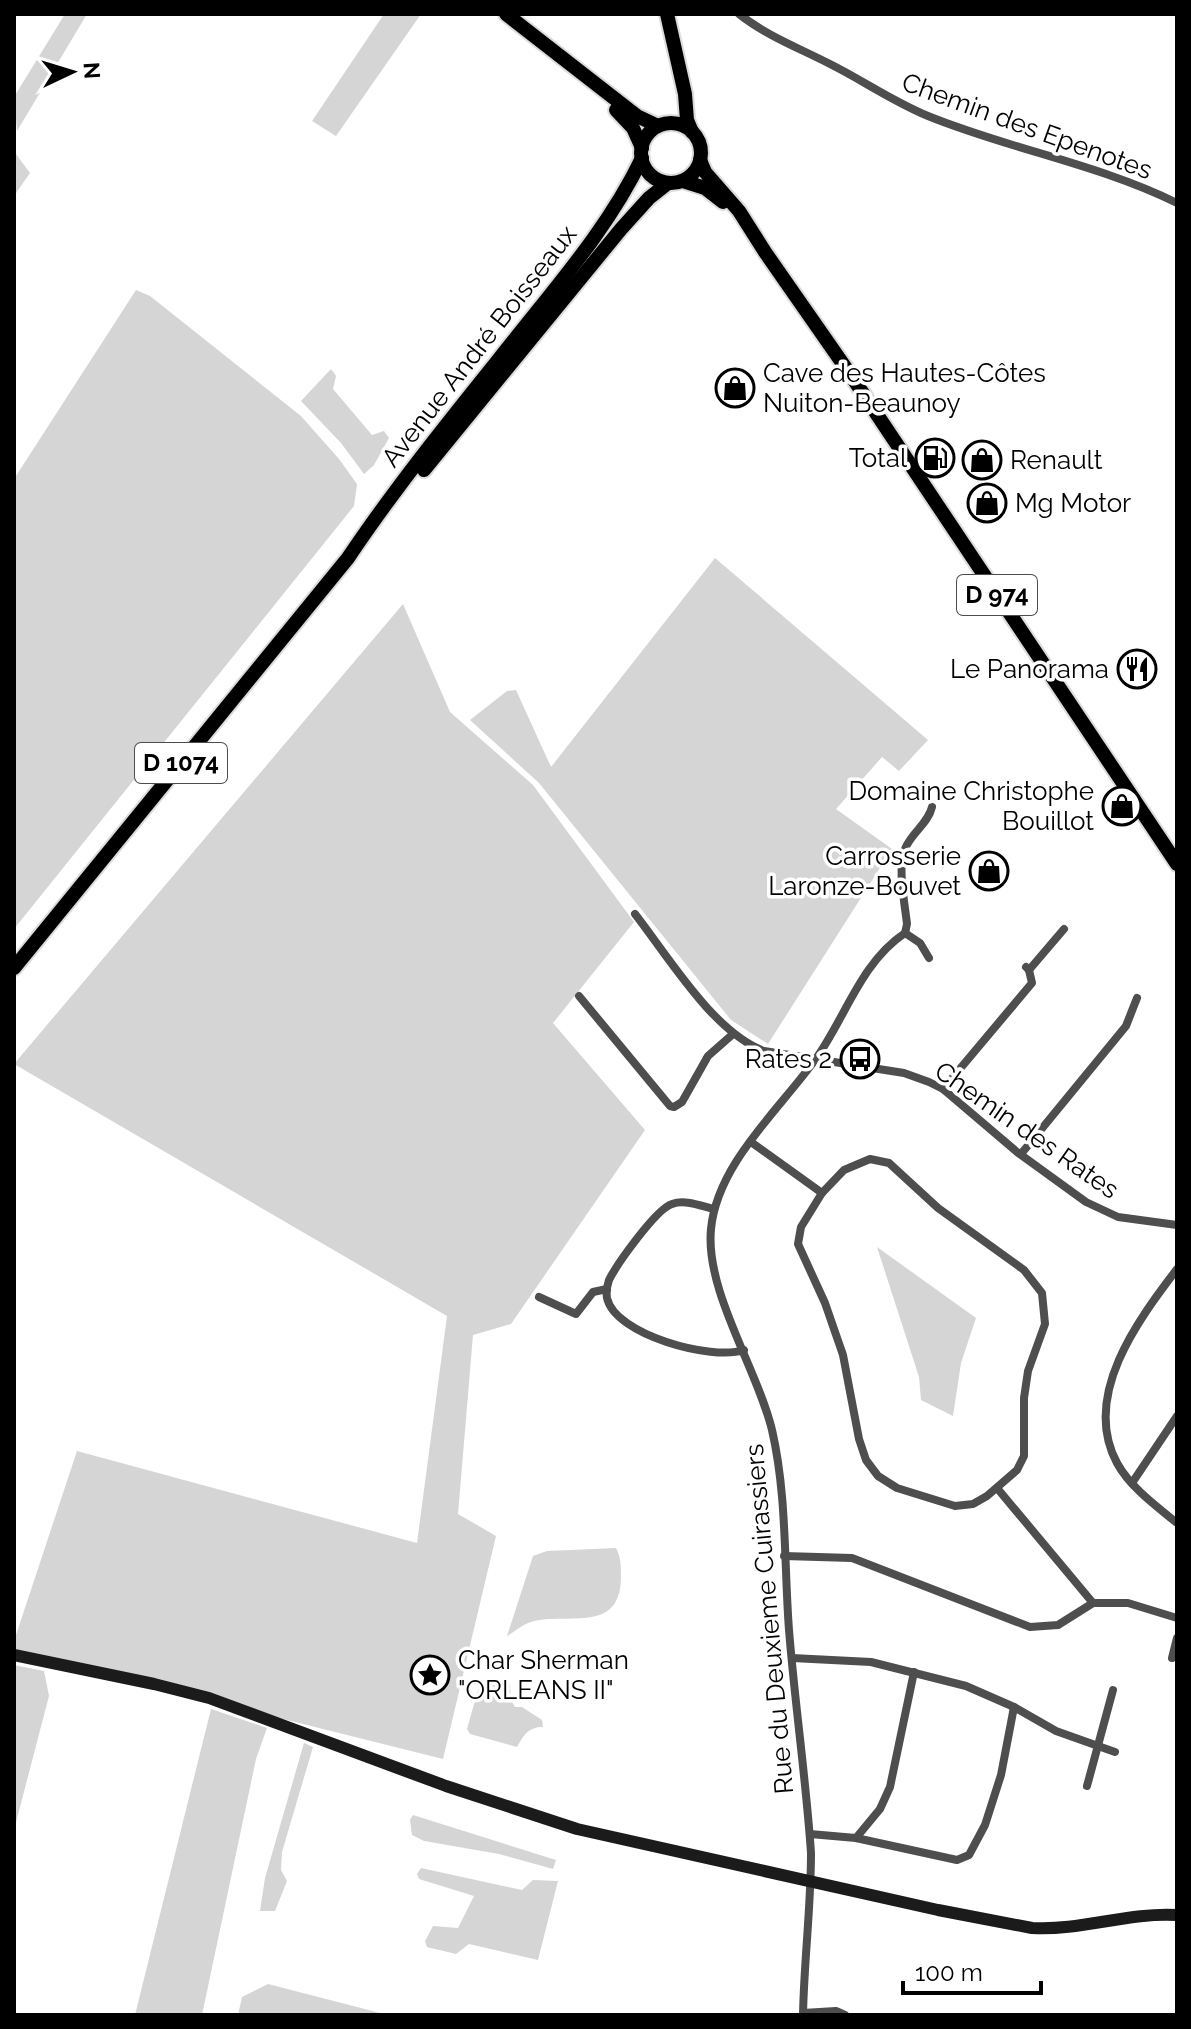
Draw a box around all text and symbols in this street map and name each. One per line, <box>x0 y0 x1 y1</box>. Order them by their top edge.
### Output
north arrow <box>32 32 112 112</box>
text: N <box>78 61 106 80</box>
street label: Chemin des Epenotes <box>898 67 1156 185</box>
street label: Avenue André Boisseaux <box>375 219 583 473</box>
place label: Cave des Hautes-Côtes Nuiton-Beaunoy <box>763 358 1046 418</box>
shop icon: Cave des Hautes-Côtes Nuiton-Beaunoy <box>714 367 756 409</box>
fuel station icon: Total <box>914 437 956 479</box>
shop icon: Renault <box>961 439 1003 481</box>
place label: Total <box>849 443 908 473</box>
place label: Renault <box>1010 445 1103 475</box>
shop icon: Mg Motor <box>966 482 1008 524</box>
place label: Mg Motor <box>1015 488 1131 518</box>
road number: D 974 <box>957 575 1037 615</box>
restaurant icon: Le Panorama <box>1116 648 1158 690</box>
place label: Le Panorama <box>950 654 1109 684</box>
road number: D 1074 <box>135 743 227 783</box>
place label: Domaine Christophe Bouillot <box>848 776 1094 836</box>
shop icon: Domaine Christophe Bouillot <box>1101 785 1143 827</box>
place label: Carrosserie Laronze-Bouvet <box>768 841 961 901</box>
shop icon: Carrosserie Laronze-Bouvet <box>968 850 1010 892</box>
bus stop icon: Rates 2 <box>839 1038 881 1080</box>
place label: Rates 2 <box>745 1044 832 1074</box>
street label: Chemin des Rates <box>929 1055 1125 1205</box>
street label: Rue du Deuxieme Cuirassiers <box>739 1443 799 1795</box>
place label: Char Sherman "ORLEANS II" <box>458 1645 629 1705</box>
place icon: Char Sherman "ORLEANS II" <box>409 1654 451 1696</box>
scale bar <box>903 1945 1041 1995</box>
text: 100 m <box>915 1958 983 1987</box>

